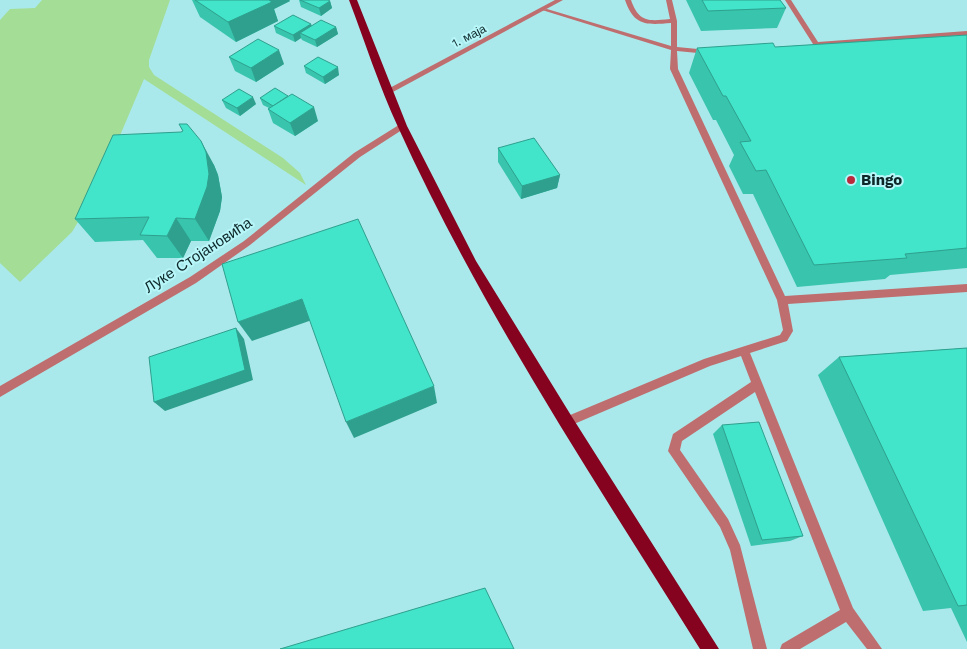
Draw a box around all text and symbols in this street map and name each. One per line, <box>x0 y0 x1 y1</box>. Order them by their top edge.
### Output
street label: 1. маја <box>450 21 489 50</box>
place label: Bingo <box>861 171 902 189</box>
marker: Bingo <box>845 174 857 186</box>
street label: Луке Стојановића <box>141 213 256 297</box>

